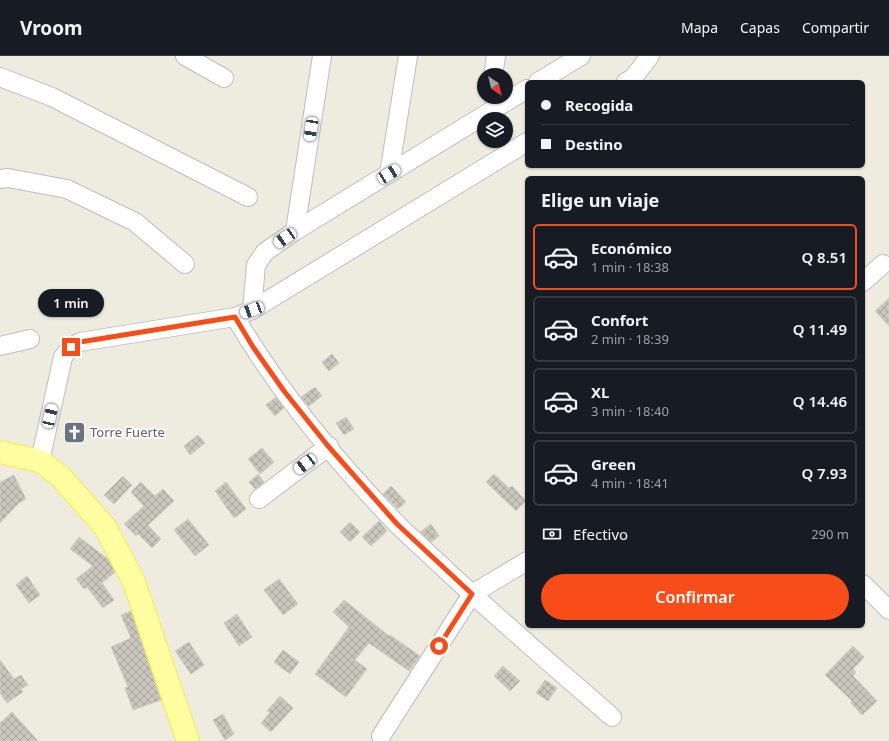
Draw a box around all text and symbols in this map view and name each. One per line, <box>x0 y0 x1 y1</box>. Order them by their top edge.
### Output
text: Vroom <box>20 15 83 41</box>
text: Mapa <box>681 18 718 37</box>
text: Capas <box>740 18 780 37</box>
text: Compartir <box>802 18 869 37</box>
north arrow <box>477 68 513 104</box>
map controls <box>477 68 513 148</box>
text: Recogida <box>565 95 633 115</box>
button: layers <box>477 112 513 148</box>
car <box>303 116 319 142</box>
text: Destino <box>565 134 623 154</box>
car <box>376 163 402 185</box>
text: Elige un viaje <box>541 188 659 212</box>
car <box>272 226 298 250</box>
text: Económico <box>591 238 672 258</box>
icon: car <box>543 239 579 275</box>
text: Q 8.51 <box>801 247 847 267</box>
text: 1 min · 18:38 <box>591 258 669 276</box>
callout: 1 min <box>38 289 104 317</box>
text: 1 min <box>53 294 89 312</box>
car <box>239 300 265 320</box>
text: Confort <box>591 310 648 330</box>
icon: car <box>543 311 579 347</box>
text: Q 11.49 <box>793 319 847 339</box>
text: 2 min · 18:39 <box>591 330 669 348</box>
route end <box>62 338 80 356</box>
text: XL <box>591 382 609 402</box>
icon: car <box>543 383 579 419</box>
text: Q 14.46 <box>793 391 847 411</box>
text: 3 min · 18:40 <box>591 402 669 420</box>
car <box>41 403 59 429</box>
church icon: Torre Fuerte <box>61 419 87 445</box>
place label: Torre Fuerte <box>90 423 165 441</box>
car <box>292 452 318 476</box>
text: Green <box>591 454 636 474</box>
icon: car <box>543 455 579 491</box>
text: Q 7.93 <box>801 463 847 483</box>
text: 4 min · 18:41 <box>591 474 669 492</box>
icon: cash <box>541 523 563 545</box>
text: Efectivo <box>573 524 628 544</box>
text: 290 m <box>811 525 849 543</box>
button: Confirmar <box>541 574 849 620</box>
route start <box>430 637 448 655</box>

